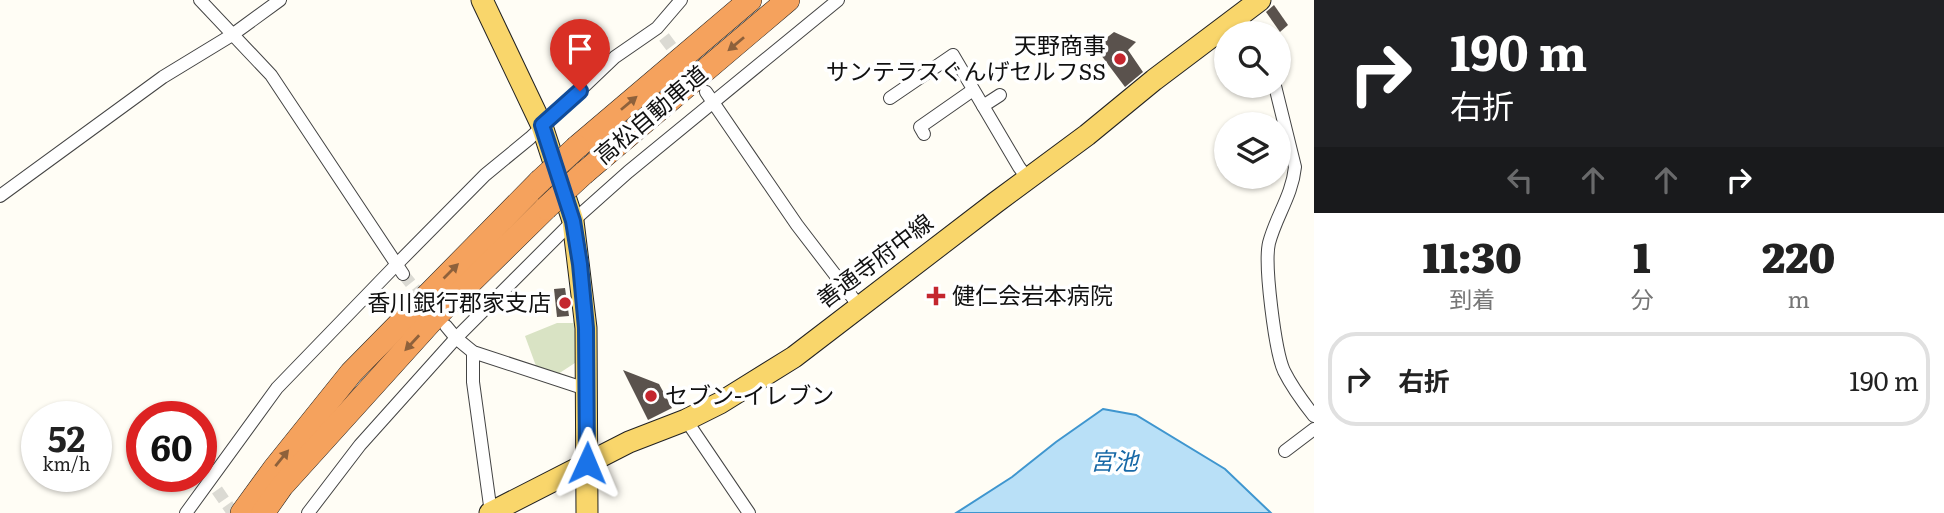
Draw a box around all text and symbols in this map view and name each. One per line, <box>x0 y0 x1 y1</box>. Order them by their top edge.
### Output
text: 190 m <box>1450 13 1587 86</box>
pin <box>550 19 610 91</box>
map controls <box>1214 21 1291 189</box>
button: search <box>1214 21 1291 98</box>
place label: 天野商事 サンテラスぐんげセルフSS <box>826 27 1106 87</box>
icon: right <box>1335 28 1426 119</box>
icon: arrive <box>561 30 599 68</box>
one-way arrow <box>727 36 744 51</box>
marker: 天野商事 サンテラスぐんげセルフSS <box>1112 51 1128 67</box>
street label: 高松自動車道 <box>586 56 713 171</box>
text: 右折 <box>1450 80 1514 128</box>
one-way arrow <box>620 96 637 111</box>
button: layers <box>1214 112 1291 189</box>
icon: left <box>1501 161 1539 199</box>
icon: ahead <box>1574 161 1612 199</box>
icon: ahead <box>1647 161 1685 199</box>
icon: right <box>1720 161 1758 199</box>
street label: 善通寺府中線 <box>808 204 939 315</box>
text: 11:30 <box>1423 224 1522 286</box>
text: 1 <box>1633 224 1651 286</box>
text: 220 <box>1762 224 1835 286</box>
one-way arrow <box>442 263 459 280</box>
place label: 健仁会岩本病院 <box>952 277 1113 311</box>
text: 到着 <box>1449 281 1495 315</box>
text: 分 <box>1630 281 1653 315</box>
text: m <box>1788 281 1810 315</box>
place label: 香川銀行郡家支店 <box>367 284 551 318</box>
marker: 健仁会岩本病院 <box>926 286 946 306</box>
marker: 香川銀行郡家支店 <box>557 295 573 311</box>
one-way arrow <box>404 334 420 351</box>
icon: right <box>1339 360 1377 398</box>
text: 右折 <box>1398 360 1450 399</box>
text: 190 m <box>1849 360 1919 399</box>
place label: セブン-イレブン <box>665 377 834 411</box>
marker: セブン-イレブン <box>643 388 659 404</box>
speed limit sign: 60 <box>126 401 217 492</box>
text: 52 <box>48 411 85 463</box>
position arrow <box>550 426 624 500</box>
water label: 宮池 <box>1090 442 1140 477</box>
text: km/h <box>43 450 90 477</box>
one-way arrow <box>274 450 289 467</box>

